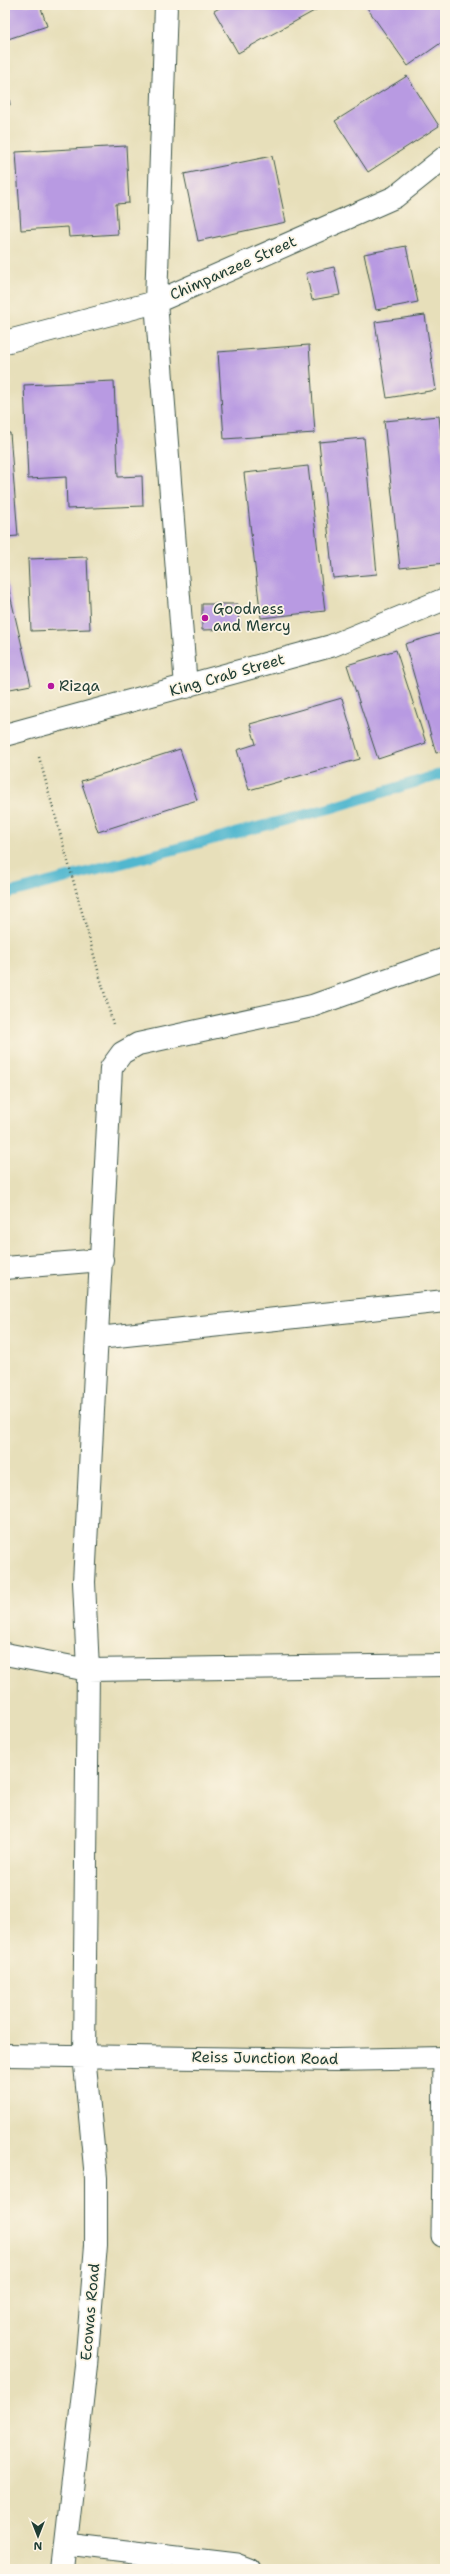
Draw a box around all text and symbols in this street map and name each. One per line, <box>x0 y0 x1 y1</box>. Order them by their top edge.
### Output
street label: Chimpanzee Street <box>167 231 299 305</box>
place label: Goodness and Mercy <box>213 599 291 636</box>
marker: Goodness and Mercy <box>200 613 210 623</box>
street label: King Crab Street <box>167 649 287 701</box>
place label: Rizqa <box>59 676 101 696</box>
marker: Rizqa <box>46 681 56 691</box>
street label: Reiss Junction Road <box>191 2047 339 2069</box>
street label: Ecowas Road <box>76 2262 104 2361</box>
north arrow <box>18 2516 58 2556</box>
text: N <box>33 2538 42 2553</box>

